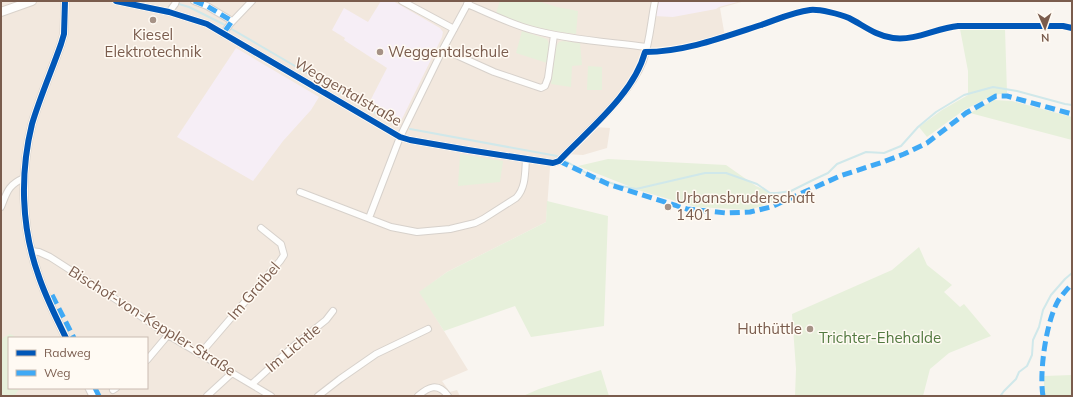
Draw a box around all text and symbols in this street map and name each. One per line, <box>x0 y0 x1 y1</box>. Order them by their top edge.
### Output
north arrow <box>1025 8 1065 48</box>
marker: Kiesel Elektrotechnik <box>148 15 158 25</box>
place label: Kiesel Elektrotechnik <box>105 25 202 61</box>
text: N <box>1041 31 1050 45</box>
place label: Weggentalschule <box>388 42 509 61</box>
marker: Weggentalschule <box>375 47 385 57</box>
street label: Weggentalstraße <box>291 53 406 130</box>
place label: Urbansbruderschaft 1401 <box>676 188 815 224</box>
marker: Urbansbruderschaft 1401 <box>663 202 673 212</box>
street label: Im Graibel <box>223 258 284 324</box>
street label: Bischof-von-Keppler-Straße <box>65 261 239 380</box>
street label: Im Lichtle <box>261 319 324 376</box>
place label: Huthüttle <box>737 319 802 338</box>
marker: Huthüttle <box>805 324 815 334</box>
park label: Trichter-Ehehalde <box>819 328 941 347</box>
legend <box>8 337 148 389</box>
text: Radweg <box>44 345 91 360</box>
text: Weg <box>44 365 70 380</box>

